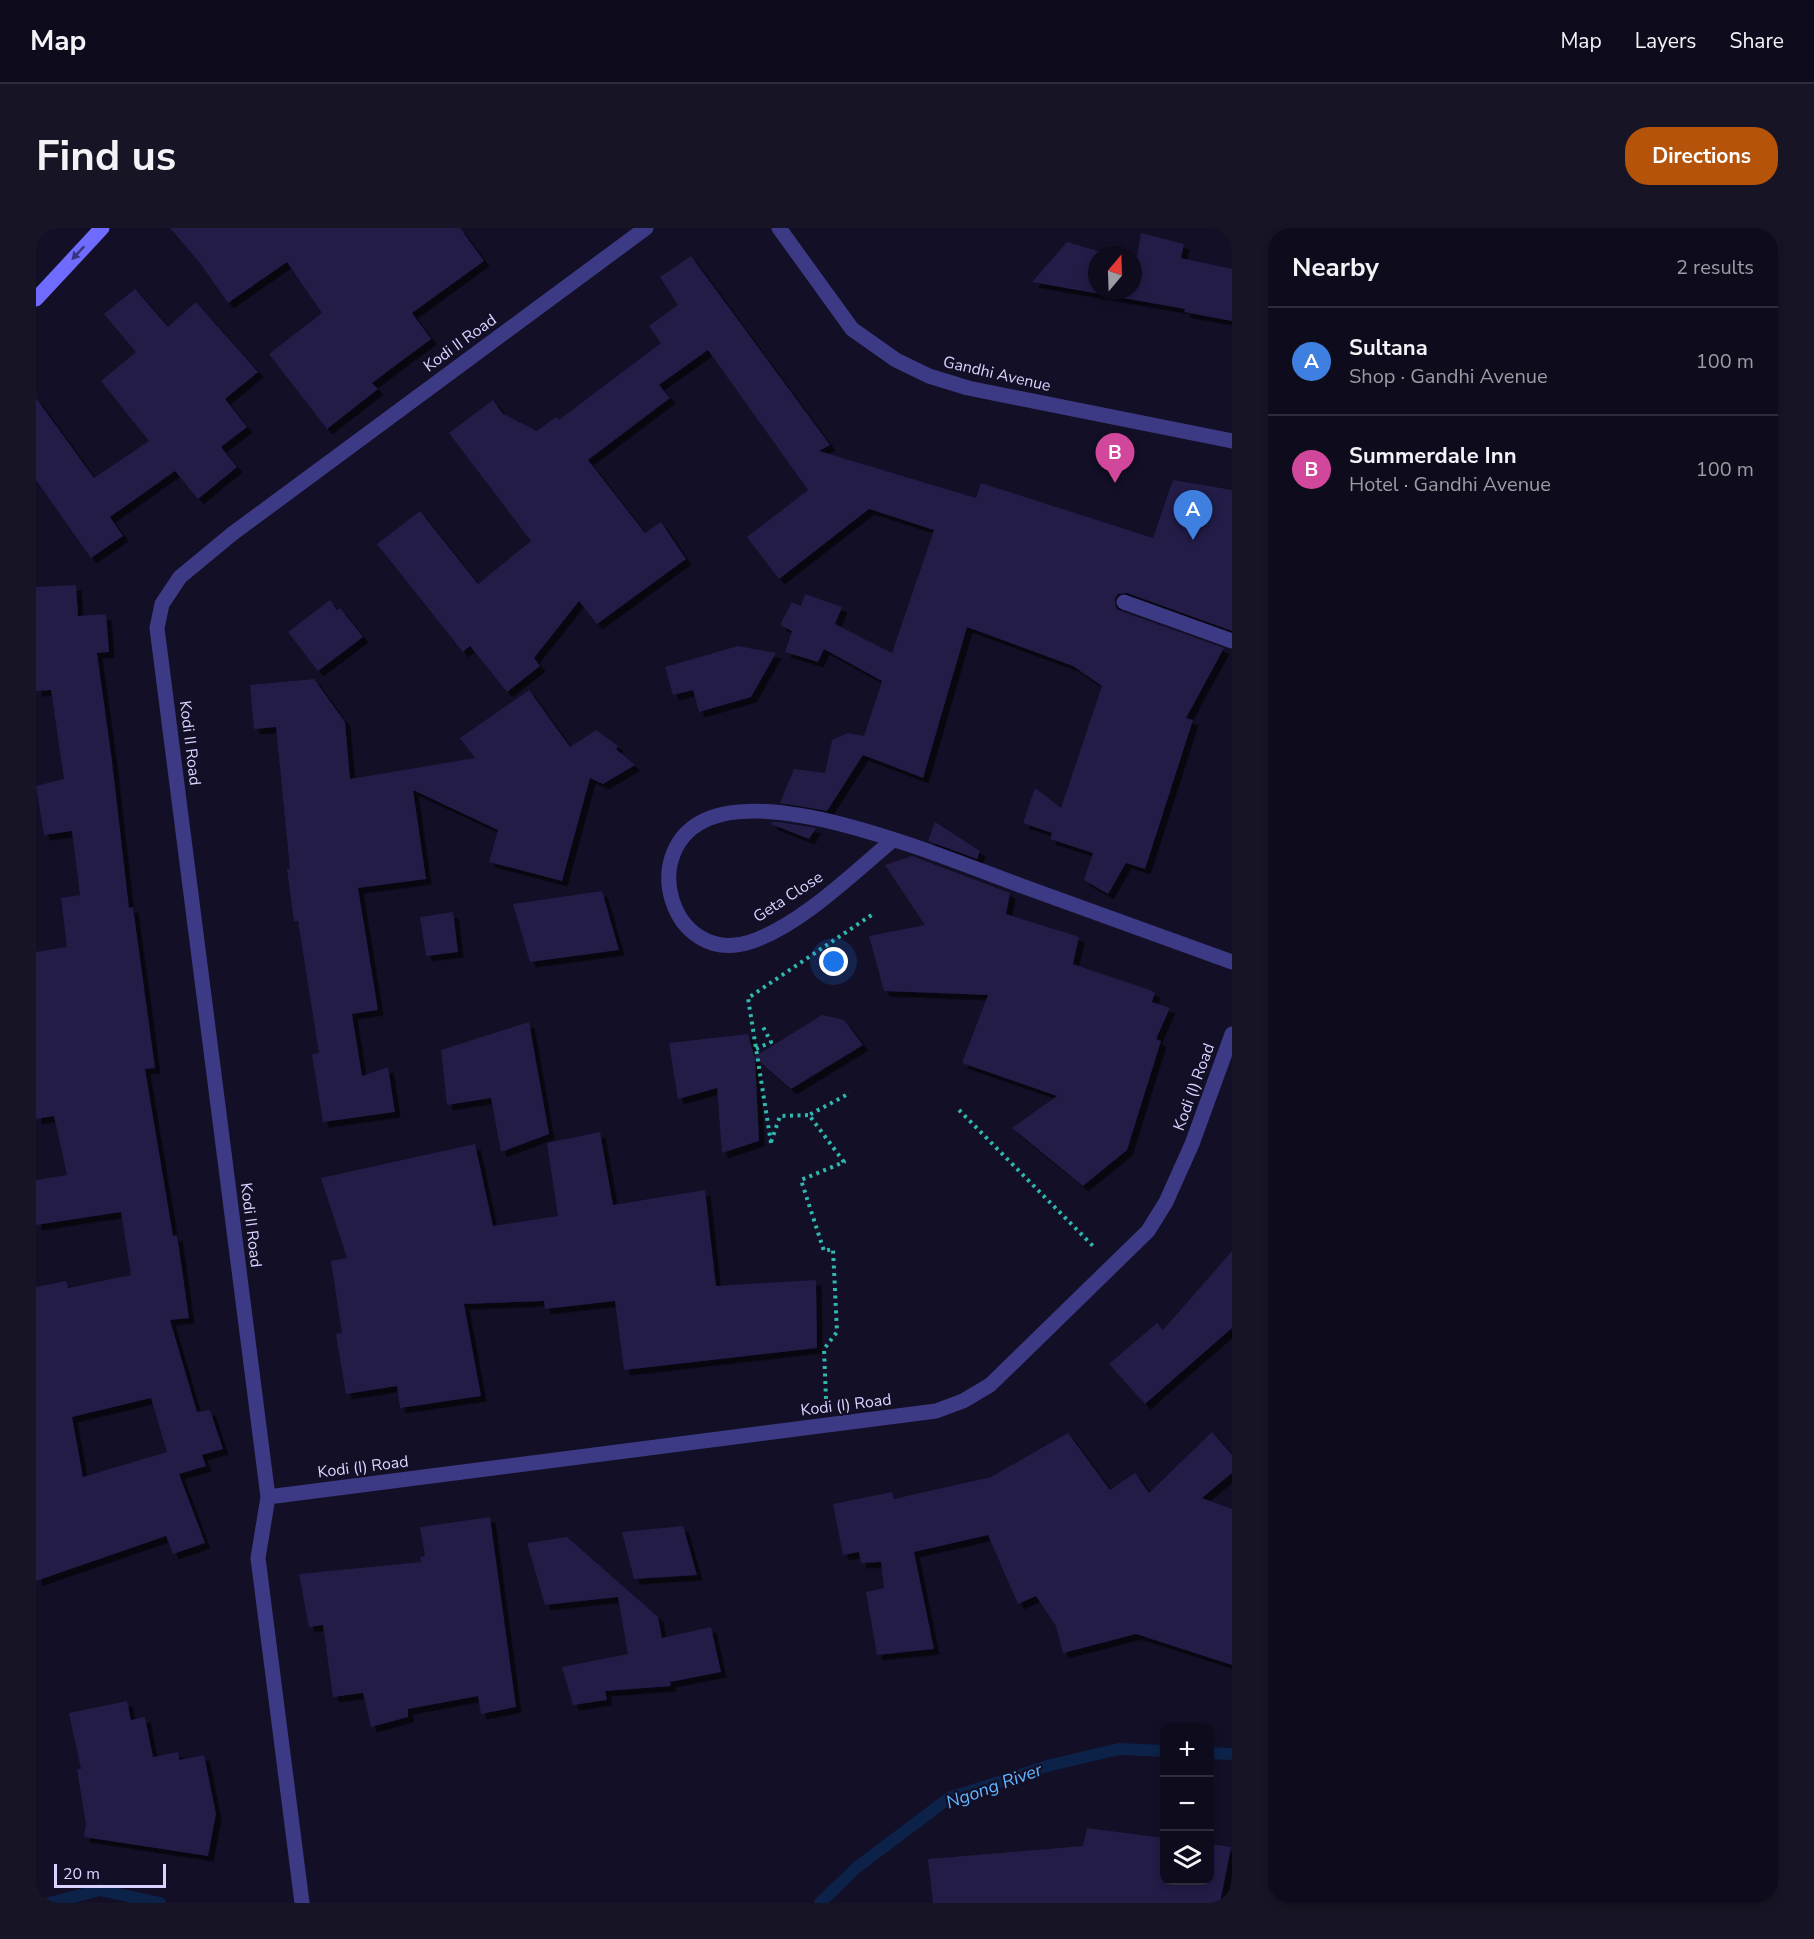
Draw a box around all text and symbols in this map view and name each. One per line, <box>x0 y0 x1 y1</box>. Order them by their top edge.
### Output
text: Map <box>30 22 86 60</box>
text: Map <box>1560 27 1602 55</box>
text: Layers <box>1635 27 1696 55</box>
text: Share <box>1729 27 1784 55</box>
button: Directions <box>1625 127 1778 185</box>
text: Find us <box>36 128 176 185</box>
one-way arrow <box>72 245 86 259</box>
north arrow <box>1088 246 1142 300</box>
text: Nearby <box>1292 250 1379 285</box>
text: 2 results <box>1676 254 1754 281</box>
street label: Kodi II Road <box>419 309 501 377</box>
text: Sultana <box>1349 333 1428 363</box>
text: A <box>1304 348 1319 375</box>
text: 100 m <box>1696 348 1754 375</box>
street label: Gandhi Avenue <box>941 351 1053 397</box>
text: Shop · Gandhi Avenue <box>1349 363 1548 390</box>
pin: B <box>1096 434 1134 483</box>
text: Summerdale Inn <box>1349 441 1517 471</box>
text: B <box>1305 456 1318 483</box>
text: 100 m <box>1696 456 1754 483</box>
text: Hotel · Gandhi Avenue <box>1349 471 1551 498</box>
pin: A <box>1174 490 1212 540</box>
street label: Kodi II Road <box>174 699 206 787</box>
street label: Geta Close <box>749 866 827 928</box>
your location <box>819 947 848 976</box>
street label: Kodi (I) Road <box>1168 1040 1220 1134</box>
street label: Kodi II Road <box>235 1181 267 1269</box>
street label: Kodi (I) Road <box>799 1389 893 1421</box>
street label: Kodi (I) Road <box>316 1451 410 1483</box>
map controls <box>1160 1723 1214 1885</box>
button: + <box>1160 1723 1214 1777</box>
water label: Ngong River <box>943 1757 1046 1814</box>
button: − <box>1160 1777 1214 1831</box>
button: layers <box>1160 1831 1214 1885</box>
scale bar <box>54 1861 166 1888</box>
text: 20 m <box>63 1863 100 1885</box>

